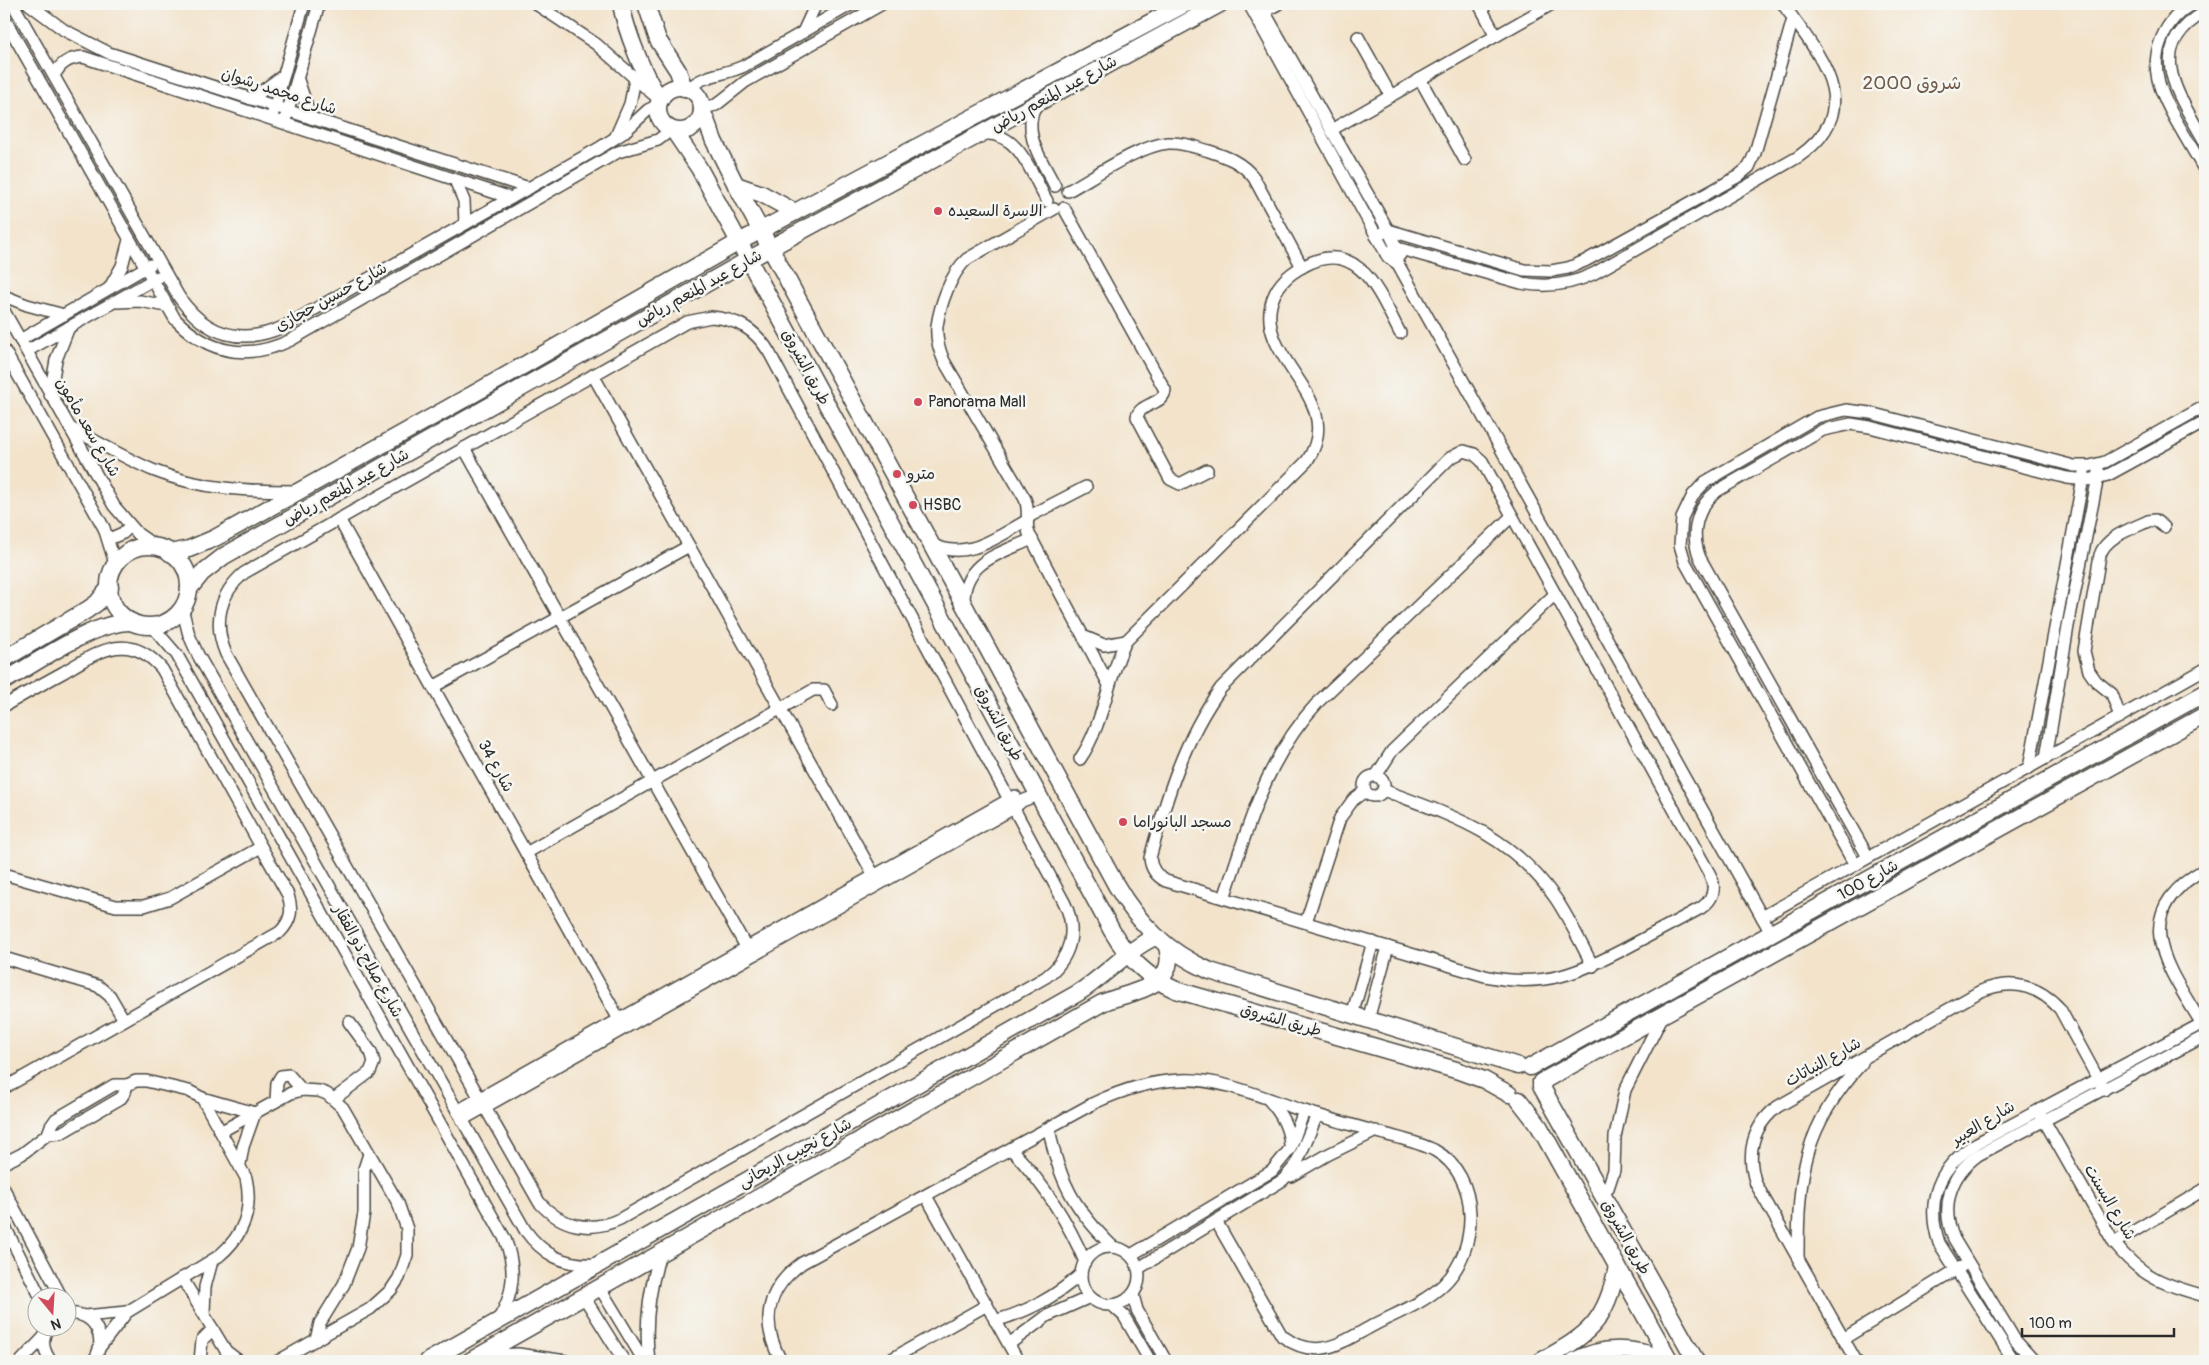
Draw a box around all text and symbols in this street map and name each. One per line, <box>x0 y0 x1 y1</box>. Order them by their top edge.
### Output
street label: شارع عبد المنعم رياض <box>988 51 1121 139</box>
street label: شارع محمد رشوان <box>219 63 339 120</box>
district label: شروق 2000 <box>1863 71 1961 95</box>
place label: الاسرة السعيده <box>948 201 1042 221</box>
marker: الاسرة السعيده <box>932 205 944 217</box>
street label: شارع عبد المنعم رياض <box>633 245 766 333</box>
street label: شارع حسين حجازى <box>271 258 391 337</box>
street label: طريق الشروق <box>778 325 834 409</box>
street label: شارع سعد مأمون <box>51 374 125 481</box>
place label: Panorama Mall <box>928 392 1026 412</box>
marker: Panorama Mall <box>912 396 924 408</box>
street label: شارع عبد المنعم رياض <box>280 444 413 532</box>
place label: مترو <box>905 464 935 484</box>
marker: مترو <box>891 468 903 480</box>
place label: HSBC <box>923 495 962 515</box>
marker: HSBC <box>907 499 919 511</box>
street label: طريق الشروق <box>971 681 1027 765</box>
street label: شارع 34 <box>473 737 518 796</box>
place label: مسجد البانوراما <box>1133 812 1232 832</box>
marker: مسجد البانوراما <box>1117 816 1129 828</box>
street label: شارع 100 <box>1834 855 1902 906</box>
street label: شارع صلاح ذو الفقار <box>327 899 407 1022</box>
street label: طريق الشروق <box>1238 999 1324 1041</box>
street label: شارع النباتات <box>1782 1033 1865 1092</box>
street label: شارع العبير <box>1946 1096 2019 1152</box>
street label: شارع نجيب الريحانى <box>735 1114 856 1193</box>
street label: شارع البسنت <box>2079 1161 2140 1244</box>
street label: طريق الشروق <box>1597 1196 1655 1278</box>
north arrow <box>28 1288 78 1338</box>
scale bar <box>2022 1305 2174 1337</box>
text: N <box>49 1314 63 1333</box>
text: 100 m <box>2029 1314 2072 1333</box>

